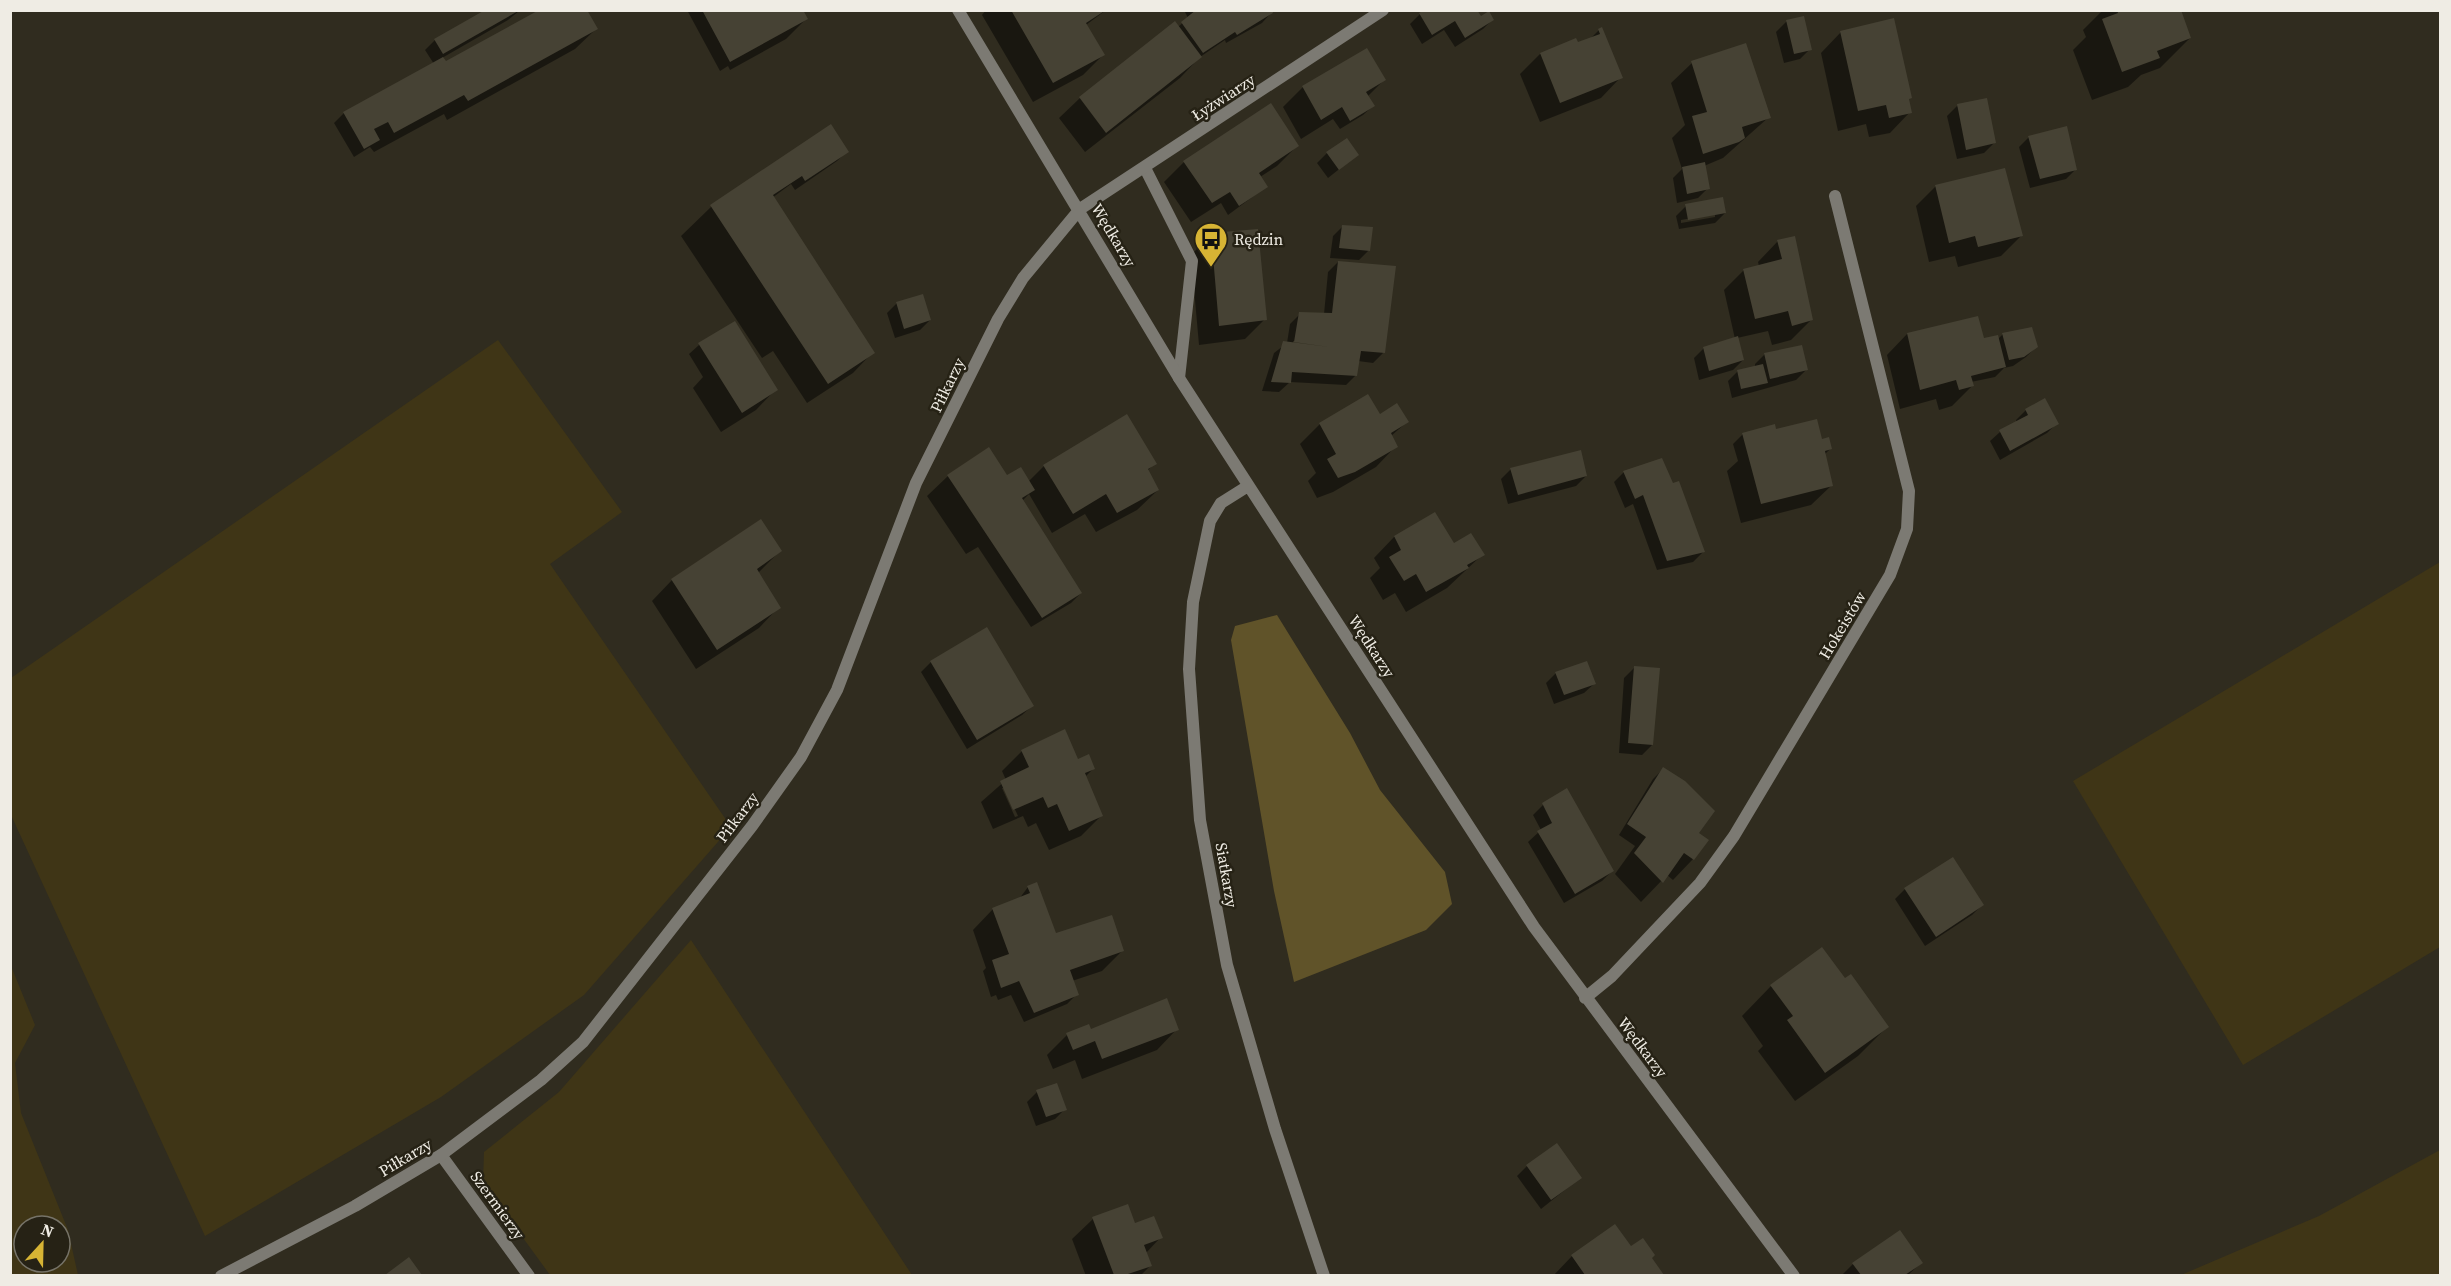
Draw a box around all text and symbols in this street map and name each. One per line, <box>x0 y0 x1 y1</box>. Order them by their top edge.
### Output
street label: Łyżwiarzy <box>1187 68 1260 126</box>
street label: Wędkarzy <box>1086 199 1142 272</box>
bus stop icon: Rędzin <box>1193 221 1229 268</box>
place label: Rędzin <box>1234 228 1284 250</box>
street label: Piłkarzy <box>924 353 970 416</box>
street label: Hokeistów <box>1813 586 1871 663</box>
street label: Wędkarzy <box>1344 610 1401 682</box>
street label: Piłkarzy <box>711 787 764 847</box>
street label: Siatkarzy <box>1210 841 1244 910</box>
street label: Wędkarzy <box>1613 1012 1674 1082</box>
street label: Piłkarzy <box>374 1132 436 1181</box>
street label: Szermierzy <box>466 1166 531 1244</box>
north arrow <box>12 1214 72 1274</box>
text: N <box>38 1218 57 1243</box>

